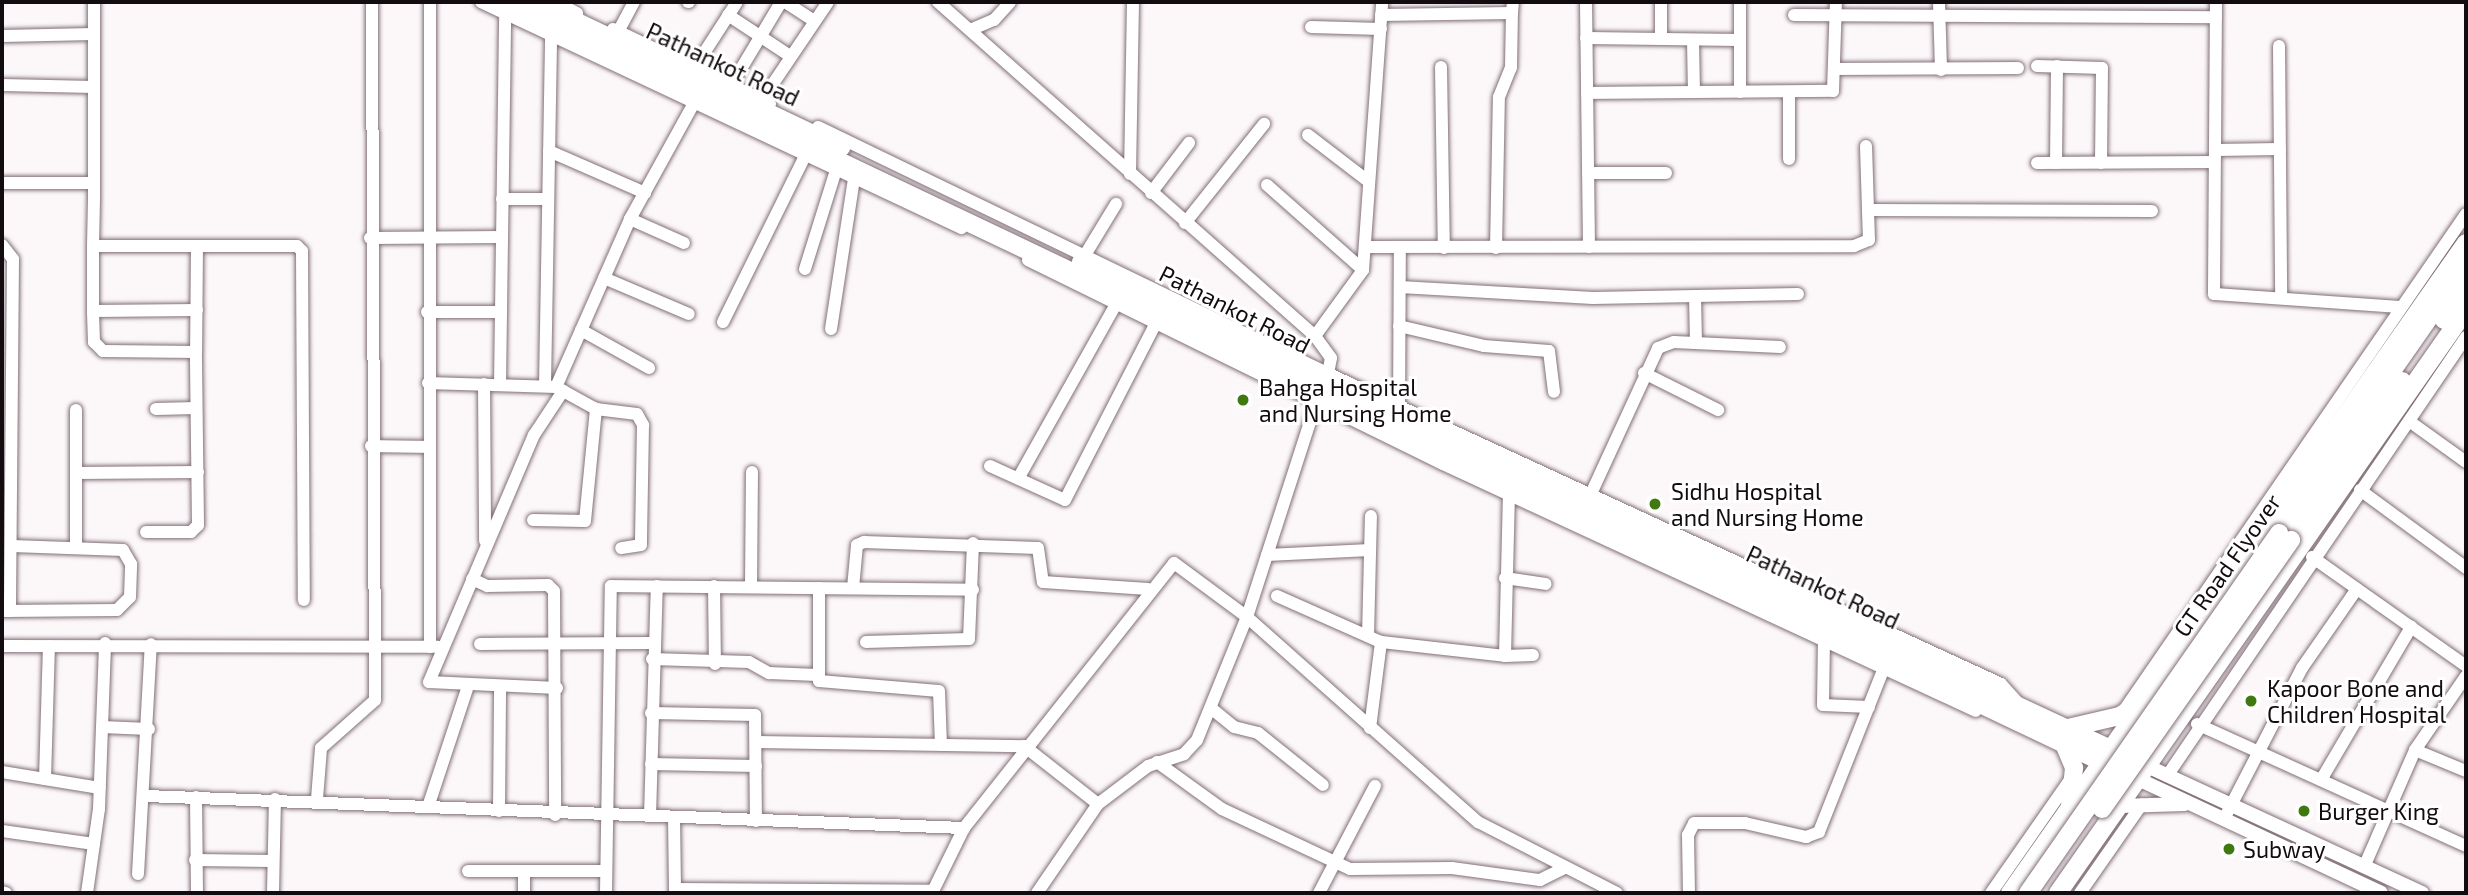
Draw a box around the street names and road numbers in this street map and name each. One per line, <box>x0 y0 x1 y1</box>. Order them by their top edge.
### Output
street label: Pathankot Road <box>642 17 804 111</box>
street label: Pathankot Road <box>1155 259 1315 359</box>
street label: GT Road Flyover <box>2167 488 2287 642</box>
street label: Pathankot Road <box>1742 540 1904 634</box>

